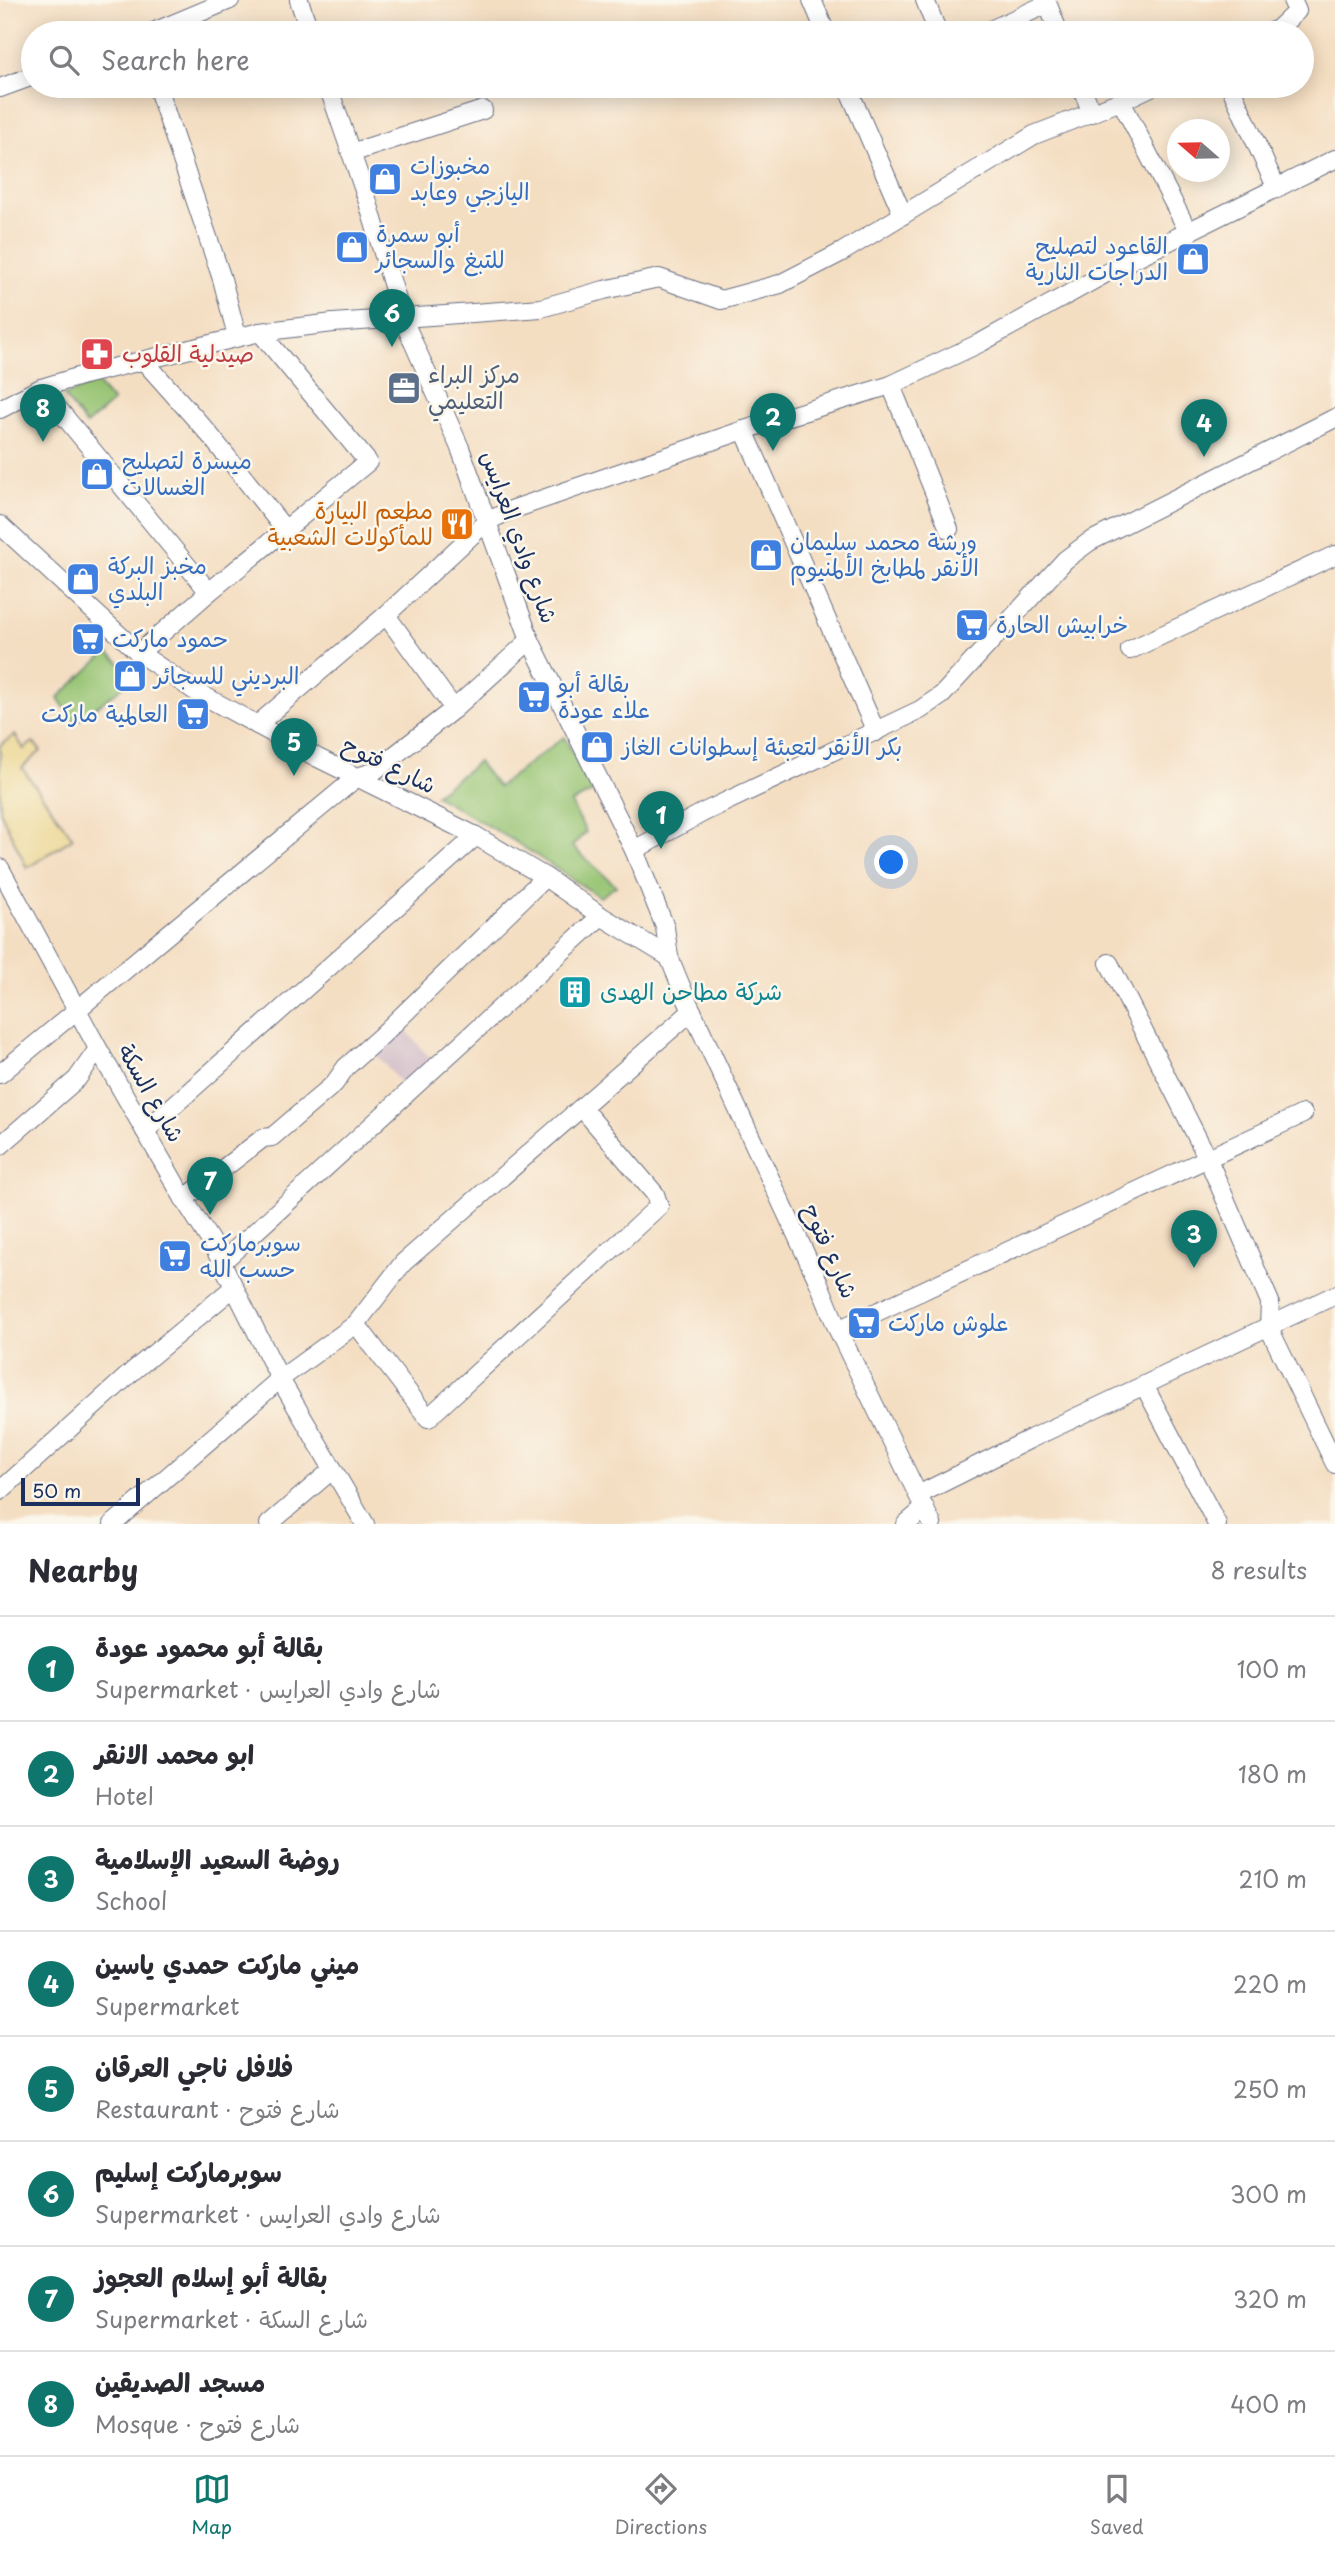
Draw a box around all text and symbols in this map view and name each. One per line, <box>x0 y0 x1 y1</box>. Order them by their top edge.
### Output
search box <box>21 21 1314 98</box>
text: Search here <box>101 40 250 79</box>
icon: search <box>45 41 83 79</box>
north arrow <box>1167 119 1230 182</box>
place label: مخبوزات اليازجي وعابد <box>410 147 530 213</box>
shop icon: مخبوزات اليازجي وعابد <box>366 160 404 198</box>
place label: أبو سمرة للتبغ والسجائر <box>374 215 505 277</box>
place label: القاعود لتصليح الدراجات النارية <box>1026 227 1168 288</box>
shop icon: أبو سمرة للتبغ والسجائر <box>333 228 371 266</box>
shop icon: القاعود لتصليح الدراجات النارية <box>1174 240 1212 278</box>
pin: 6 <box>369 289 415 347</box>
pharmacy icon: صيدلية القلوب <box>78 335 116 373</box>
place label: صيدلية القلوب <box>122 335 254 370</box>
place label: مركز البراء التعليمي <box>428 356 520 422</box>
office icon: مركز البراء التعليمي <box>385 369 423 407</box>
pin: 8 <box>20 384 66 442</box>
pin: 2 <box>750 393 796 451</box>
pin: 4 <box>1181 399 1227 457</box>
place label: ميسرة لتصليح الغسالات <box>122 442 252 503</box>
street label: شارع وادي العرايس <box>472 445 568 628</box>
shop icon: ميسرة لتصليح الغسالات <box>78 455 116 493</box>
place label: مطعم البيارة للمأكولات الشعبية <box>267 492 433 553</box>
restaurant icon: مطعم البيارة للمأكولات الشعبية <box>438 505 476 543</box>
place label: ورشة محمد سليمان الأنقر لمطابخ الألمنيوم <box>790 523 979 586</box>
shop icon: ورشة محمد سليمان الأنقر لمطابخ الألمنيوم <box>747 536 785 574</box>
place label: مخبز البركة البلدي <box>108 547 207 609</box>
shop icon: مخبز البركة البلدي <box>64 560 102 598</box>
supermarket icon: خرابيش الحارة <box>953 606 991 644</box>
place label: خرابيش الحارة <box>996 606 1128 641</box>
supermarket icon: حمود ماركت <box>69 620 107 658</box>
place label: حمود ماركت <box>112 620 227 655</box>
shop icon: البرديني للسجائر <box>111 657 149 695</box>
place label: البرديني للسجائر <box>152 657 300 697</box>
place label: بقالة أبو علاء عودة <box>556 665 650 726</box>
supermarket icon: بقالة أبو علاء عودة <box>515 678 553 716</box>
place label: العالمية ماركت <box>41 695 168 730</box>
supermarket icon: العالمية ماركت <box>174 695 212 733</box>
pin: 5 <box>271 718 317 776</box>
street label: شارع فتوح <box>337 726 443 801</box>
shop icon: بكر الأنقر لتعبئة إسطوانات الغاز <box>578 728 616 766</box>
place label: بكر الأنقر لتعبئة إسطوانات الغاز <box>620 728 902 763</box>
pin: 1 <box>638 791 684 849</box>
your location <box>874 845 908 879</box>
building icon: شركة مطاحن الهدى <box>556 973 594 1011</box>
place label: شركة مطاحن الهدى <box>600 973 782 1008</box>
street label: شارع السكة <box>110 1036 195 1148</box>
pin: 7 <box>187 1157 233 1215</box>
street label: شارع فتوح <box>795 1197 868 1303</box>
pin: 3 <box>1171 1210 1217 1268</box>
place label: سوبرماركت حسب الله <box>200 1224 301 1285</box>
supermarket icon: سوبرماركت حسب الله <box>156 1237 194 1275</box>
supermarket icon: علوش ماركت <box>845 1304 883 1342</box>
place label: علوش ماركت <box>888 1304 1008 1339</box>
scale bar <box>21 1475 140 1507</box>
text: 50 m <box>32 1476 81 1504</box>
text: Nearby <box>28 1547 138 1592</box>
text: 8 results <box>1211 1552 1307 1587</box>
text: بقالة أبو محمود عودة <box>95 1627 323 1666</box>
text: 1 <box>46 1651 57 1686</box>
text: 100 m <box>1237 1651 1307 1686</box>
text: Supermarket · شارع وادي العرايس <box>95 1671 441 1706</box>
text: ابو محمد الانقر <box>95 1734 254 1773</box>
text: 2 <box>43 1756 59 1791</box>
text: 180 m <box>1238 1756 1307 1791</box>
text: Hotel <box>95 1778 154 1813</box>
text: روضة السعيد الإسلامية <box>95 1839 340 1878</box>
text: 3 <box>43 1861 59 1896</box>
text: 210 m <box>1239 1861 1307 1896</box>
text: School <box>95 1883 167 1918</box>
text: ميني ماركت حمدي ياسين <box>95 1944 359 1983</box>
text: 4 <box>43 1966 59 2001</box>
text: 220 m <box>1233 1966 1307 2001</box>
text: Supermarket <box>95 1988 239 2023</box>
text: فلافل ناجي العرقان <box>95 2047 293 2086</box>
text: 5 <box>44 2071 58 2106</box>
text: 250 m <box>1233 2071 1307 2106</box>
text: Restaurant · شارع فتوح <box>95 2091 340 2126</box>
text: سوبرماركت إسليم <box>95 2152 282 2191</box>
text: 6 <box>43 2176 59 2211</box>
text: 300 m <box>1230 2176 1307 2211</box>
text: Supermarket · شارع وادي العرايس <box>95 2196 441 2231</box>
text: بقالة أبو إسلام العجوز <box>95 2257 327 2296</box>
text: 7 <box>44 2281 58 2316</box>
text: 320 m <box>1233 2281 1307 2316</box>
text: Supermarket · شارع السكة <box>95 2301 368 2336</box>
text: مسجد الصديقين <box>95 2362 265 2401</box>
text: 8 <box>44 2386 58 2421</box>
text: 400 m <box>1230 2386 1307 2421</box>
text: Mosque · شارع فتوح <box>95 2406 300 2441</box>
tab: Map <box>191 2470 232 2540</box>
tab: Directions <box>615 2470 707 2540</box>
tab: Saved <box>1090 2470 1144 2540</box>

